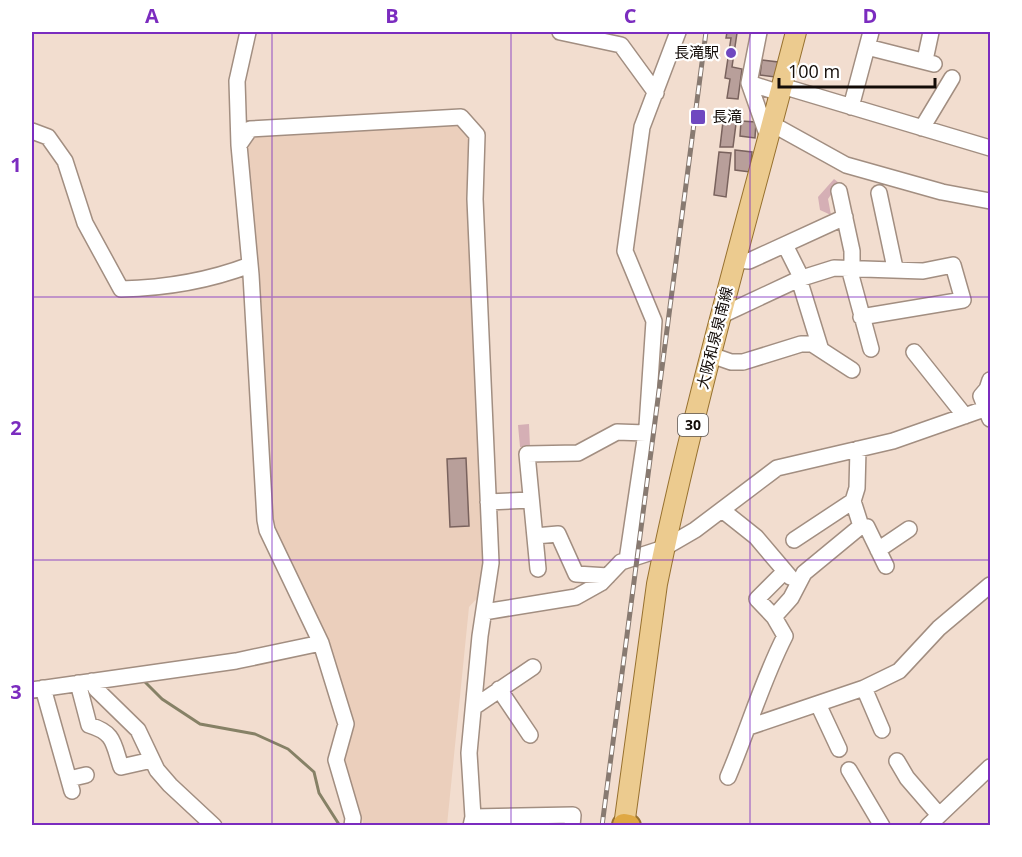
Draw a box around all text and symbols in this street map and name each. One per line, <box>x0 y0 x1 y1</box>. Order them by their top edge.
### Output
text: A <box>145 2 159 29</box>
text: B <box>385 2 399 29</box>
text: C <box>624 2 637 29</box>
text: D <box>863 2 877 29</box>
place label: 長滝駅 <box>674 42 719 62</box>
marker: 長滝駅 <box>724 46 738 60</box>
scale bar <box>779 51 935 89</box>
text: 100 m <box>788 59 840 83</box>
place label: 長滝 <box>712 106 742 126</box>
marker: 長滝 <box>689 108 707 126</box>
text: 1 <box>10 151 22 178</box>
street label: 大阪和泉泉南線 <box>692 284 736 391</box>
text: 2 <box>10 414 22 441</box>
road number: 30 <box>678 414 708 436</box>
text: 3 <box>10 678 22 705</box>

